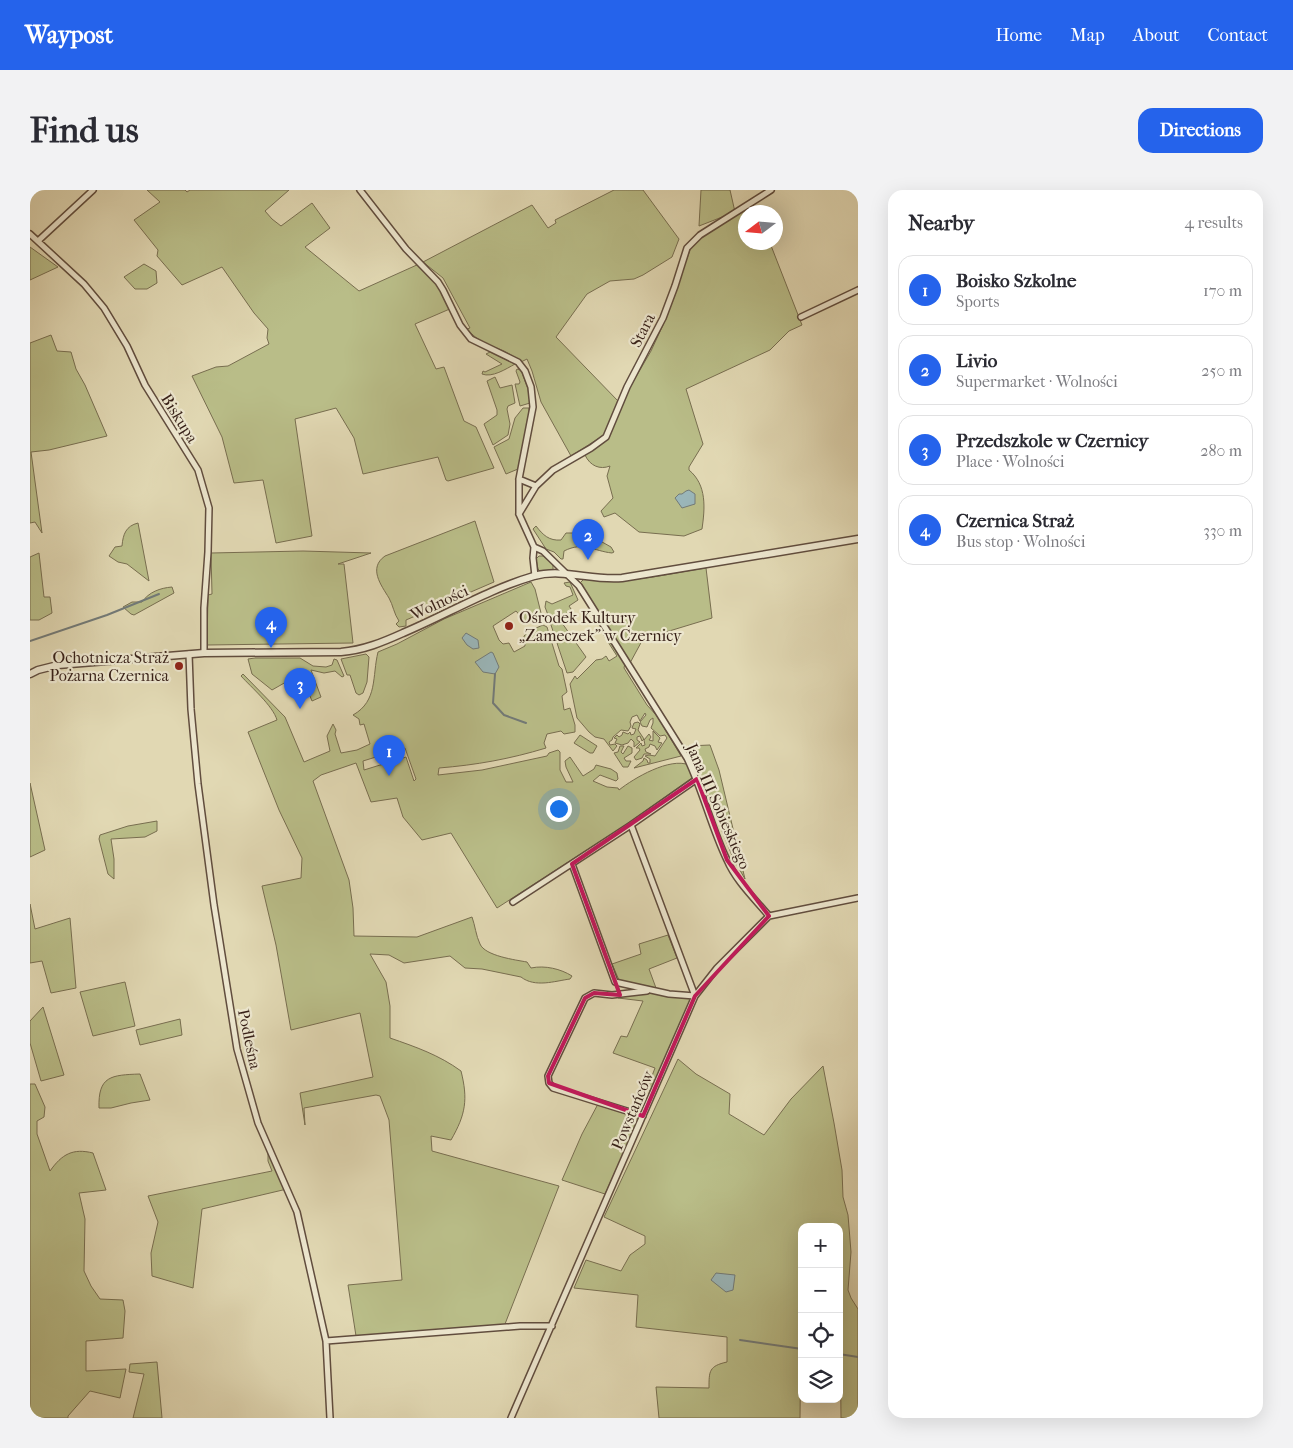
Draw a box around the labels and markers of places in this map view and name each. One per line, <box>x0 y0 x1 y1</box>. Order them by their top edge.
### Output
pin: 2 <box>572 519 604 560</box>
pin: 4 <box>255 607 287 648</box>
place label: Ośrodek Kultury „Zameczek” w Czernicy <box>519 608 682 645</box>
marker: Ośrodek Kultury „Zameczek” w Czernicy <box>503 620 515 632</box>
place label: Ochotnicza Straż Pożarna Czernica <box>49 648 170 685</box>
marker: Ochotnicza Straż Pożarna Czernica <box>173 660 185 672</box>
pin: 3 <box>284 668 316 709</box>
pin: 1 <box>373 735 405 776</box>

